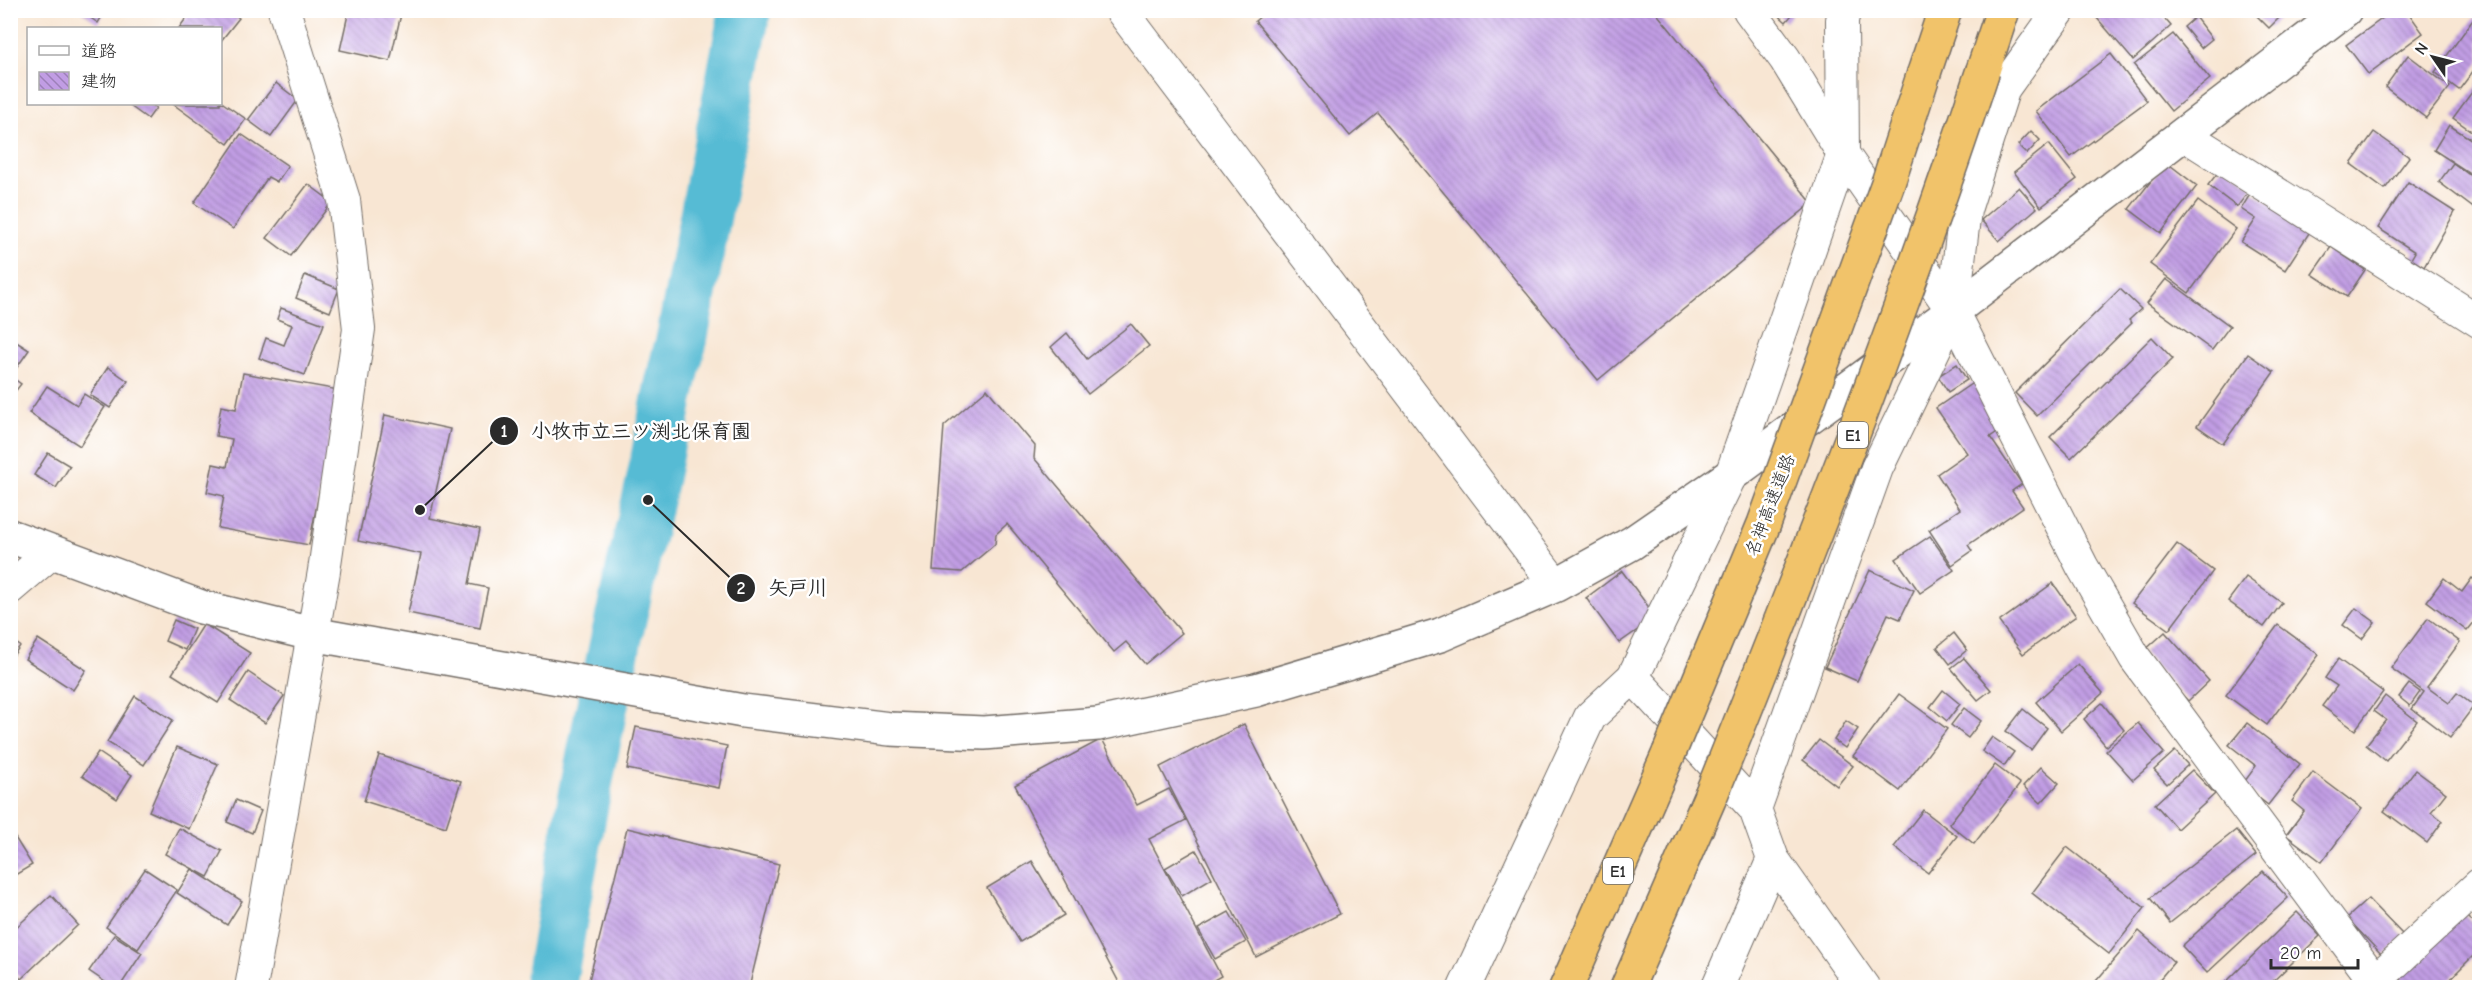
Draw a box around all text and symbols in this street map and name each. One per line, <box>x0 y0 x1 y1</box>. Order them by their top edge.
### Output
legend <box>27 27 222 105</box>
north arrow <box>2403 27 2463 87</box>
text: N <box>2411 40 2432 58</box>
text: 道路 <box>81 41 117 62</box>
text: 建物 <box>81 71 117 92</box>
callout: 小牧市立三ツ渕北保育園 <box>489 412 763 450</box>
text: 小牧市立三ツ渕北保育園 <box>531 420 751 443</box>
text: 1 <box>500 421 508 442</box>
road number: E1 <box>1838 422 1868 448</box>
street label: 名神高速道路 <box>1741 451 1800 559</box>
callout: 矢戸川 <box>726 569 840 607</box>
text: 矢戸川 <box>768 577 828 600</box>
text: 2 <box>737 578 746 599</box>
road number: E1 <box>1603 858 1633 884</box>
scale bar <box>2271 932 2358 970</box>
text: 20 m <box>2280 943 2321 964</box>

